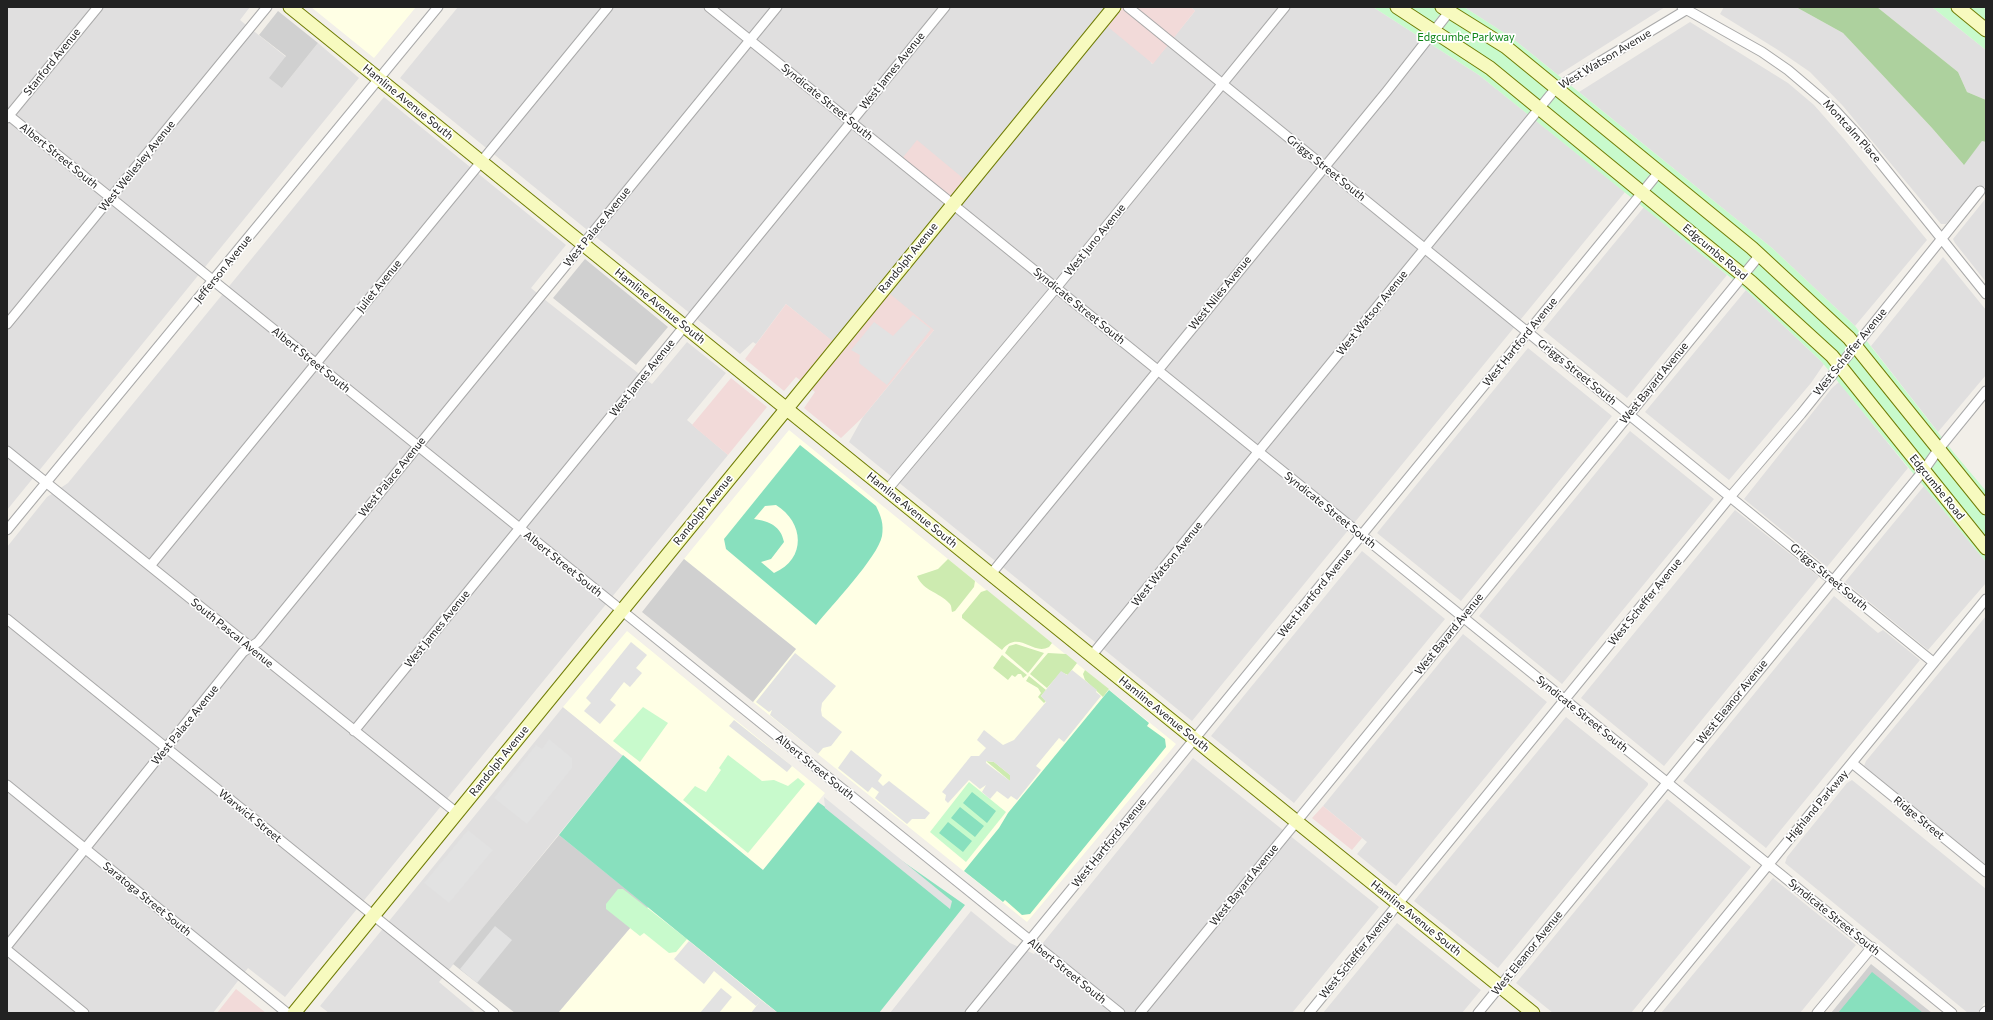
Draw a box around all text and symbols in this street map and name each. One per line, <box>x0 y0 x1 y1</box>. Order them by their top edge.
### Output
street label: Stanford Avenue <box>21 26 83 98</box>
street label: West Watson Avenue <box>1556 26 1654 92</box>
street label: West James Avenue <box>857 30 927 112</box>
park label: Edgcumbe Parkway <box>1417 30 1515 44</box>
street label: Syndicate Street South <box>779 61 875 143</box>
street label: Hamline Avenue South <box>360 62 456 142</box>
street label: Montcalm Place <box>1820 97 1884 165</box>
street label: West Wellesley Avenue <box>96 118 178 214</box>
street label: Albert Street South <box>17 120 101 192</box>
street label: Griggs Street South <box>1284 132 1368 204</box>
street label: West Palace Avenue <box>561 184 633 270</box>
street label: West Juno Avenue <box>1062 201 1128 279</box>
street label: Randolph Avenue <box>876 220 940 296</box>
street label: Edgcumbe Road <box>1680 221 1750 283</box>
street label: Jefferson Avenue <box>192 232 254 306</box>
street label: West Niles Avenue <box>1186 253 1254 333</box>
street label: Juliet Avenue <box>354 257 404 315</box>
street label: Syndicate Street South <box>1031 265 1127 347</box>
street label: Hamline Avenue South <box>612 266 708 346</box>
street label: West Watson Avenue <box>1334 268 1410 358</box>
street label: West Hartford Avenue <box>1480 295 1560 389</box>
street label: West Scheffer Avenue <box>1811 306 1889 398</box>
street label: Albert Street South <box>269 324 353 396</box>
street label: Griggs Street South <box>1535 336 1619 408</box>
street label: West James Avenue <box>607 337 677 419</box>
street label: West Bayard Avenue <box>1617 340 1691 426</box>
street label: West Palace Avenue <box>356 434 428 520</box>
street label: Edgcumbe Road <box>1907 452 1967 522</box>
street label: Syndicate Street South <box>1282 469 1378 551</box>
street label: Hamline Avenue South <box>864 470 960 550</box>
street label: Randolph Avenue <box>671 472 735 548</box>
street label: West Watson Avenue <box>1129 519 1205 609</box>
street label: Albert Street South <box>521 528 605 600</box>
street label: Griggs Street South <box>1787 541 1871 613</box>
street label: West Hartford Avenue <box>1275 546 1355 640</box>
street label: West Scheffer Avenue <box>1606 556 1684 648</box>
street label: West James Avenue <box>402 588 472 670</box>
street label: West Bayard Avenue <box>1412 591 1486 677</box>
street label: South Pascal Avenue <box>188 596 276 670</box>
street label: West Eleanor Avenue <box>1694 657 1770 747</box>
street label: Syndicate Street South <box>1534 673 1630 755</box>
street label: Hamline Avenue South <box>1116 674 1212 754</box>
street label: West Palace Avenue <box>149 682 221 768</box>
street label: Randolph Avenue <box>467 723 531 799</box>
street label: Albert Street South <box>773 731 857 803</box>
street label: Highland Parkway <box>1783 767 1851 845</box>
street label: Warwick Street <box>216 787 284 845</box>
street label: Ridge Street <box>1891 794 1947 842</box>
street label: West Hartford Avenue <box>1069 796 1149 890</box>
street label: West Bayard Avenue <box>1207 842 1281 928</box>
street label: Saratoga Street South <box>100 859 194 939</box>
street label: Syndicate Street South <box>1786 876 1882 958</box>
street label: Hamline Avenue South <box>1368 878 1464 958</box>
street label: West Eleanor Avenue <box>1489 908 1565 998</box>
street label: West Scheffer Avenue <box>1317 909 1395 1001</box>
street label: Albert Street South <box>1025 935 1109 1007</box>

